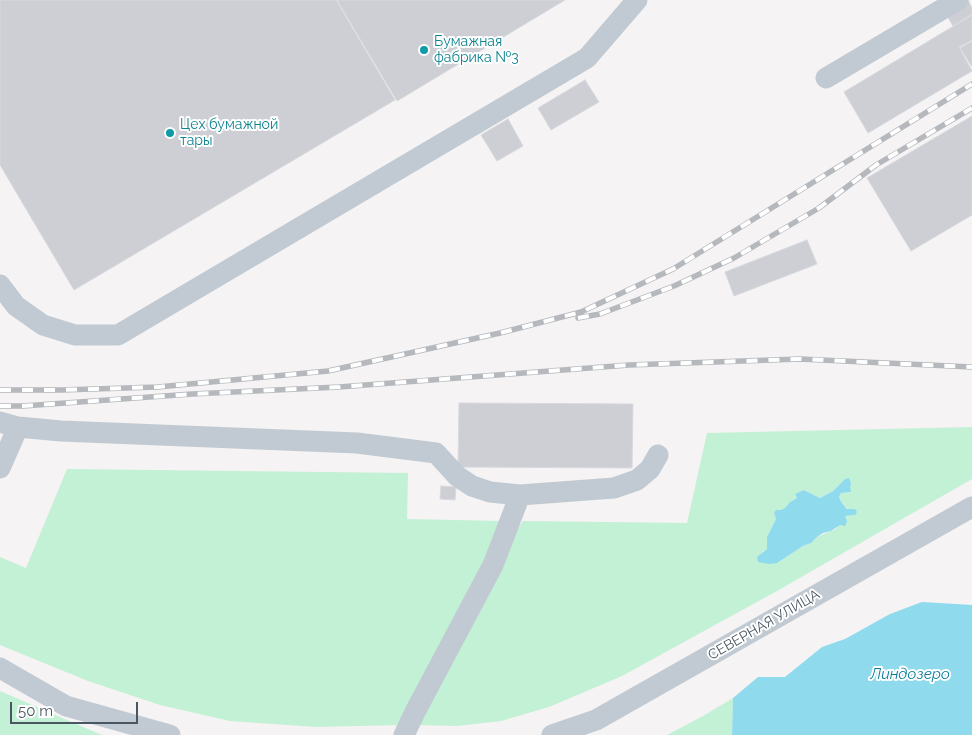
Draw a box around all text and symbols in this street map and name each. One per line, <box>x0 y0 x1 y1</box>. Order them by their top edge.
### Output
place label: Бумажная фабрика №3 <box>434 34 519 66</box>
marker: Бумажная фабрика №3 <box>418 44 430 56</box>
place label: Цех бумажной тары <box>180 117 278 150</box>
marker: Цех бумажной тары <box>164 127 176 139</box>
street label: СЕВЕРНАЯ УЛИЦА <box>705 586 823 664</box>
water label: Линдозеро <box>870 665 950 683</box>
scale bar <box>12 692 140 724</box>
text: 50 m <box>18 702 53 720</box>

